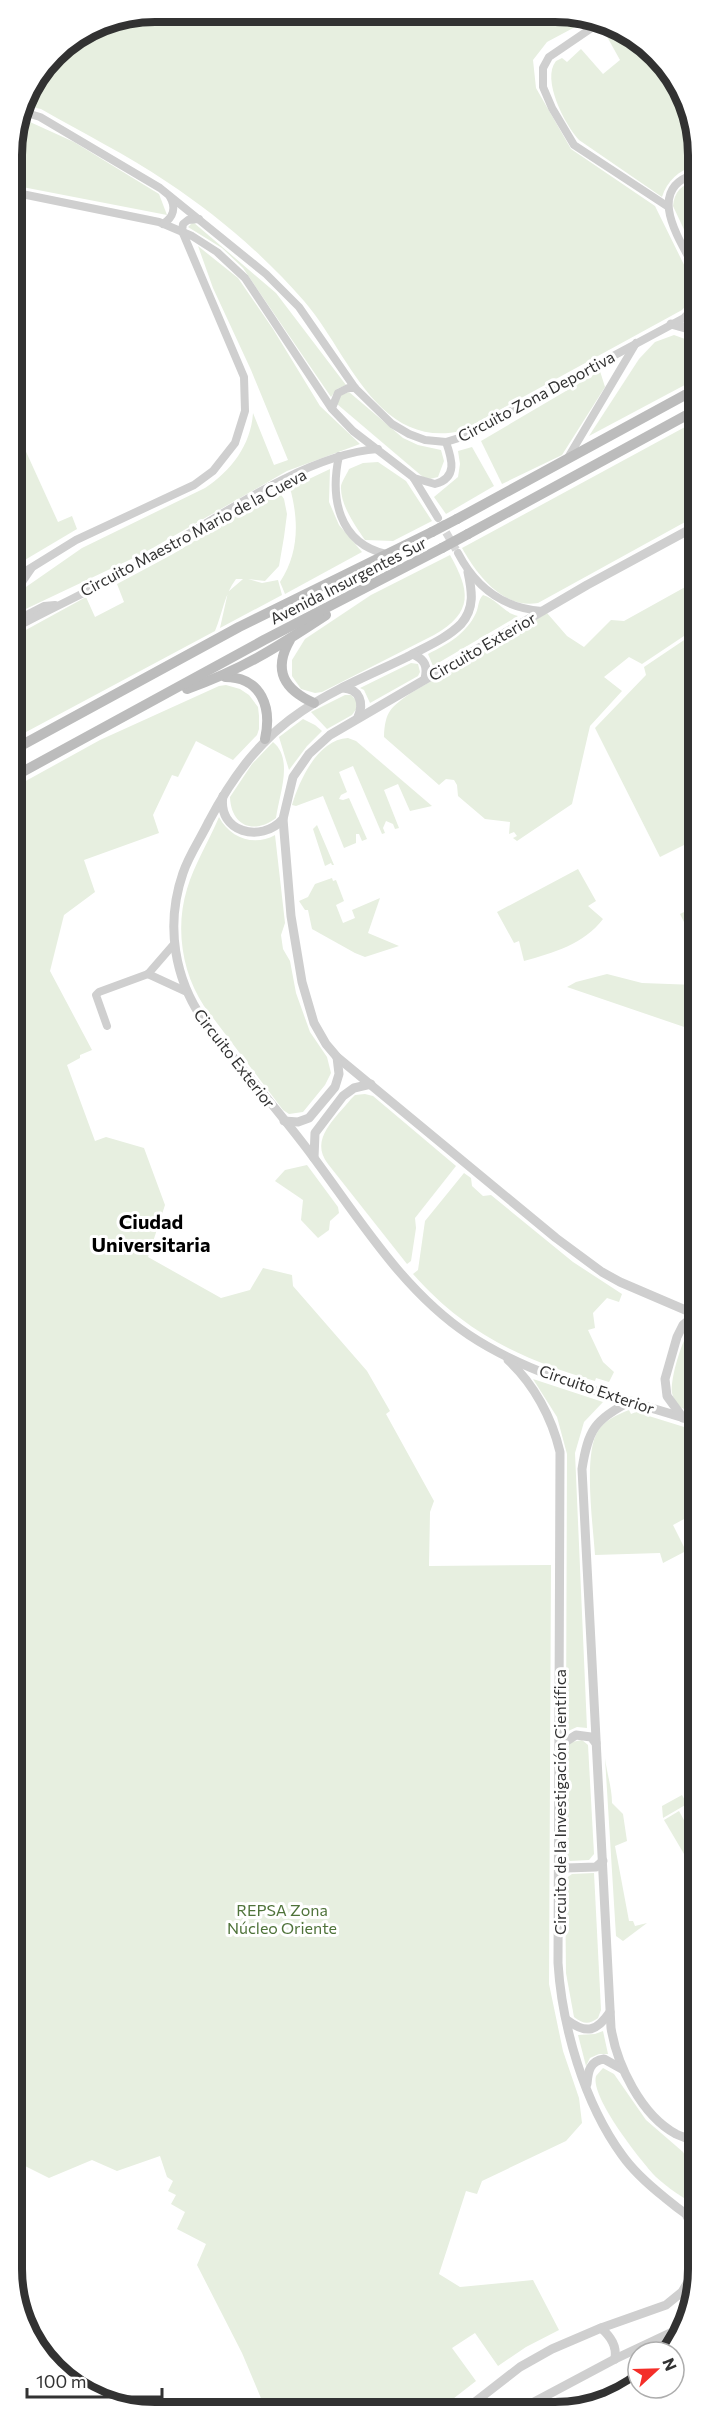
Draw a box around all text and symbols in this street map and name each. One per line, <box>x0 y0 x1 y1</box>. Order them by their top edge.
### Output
street label: Circuito Zona Deportiva <box>454 347 618 445</box>
street label: Circuito Maestro Mario de la Cueva <box>77 464 309 600</box>
street label: Avenida Insurgentes Sur <box>267 532 430 628</box>
street label: Circuito Exterior <box>425 607 539 684</box>
street label: Circuito Exterior <box>190 1005 280 1112</box>
district label: Ciudad Universitaria <box>92 1209 210 1256</box>
street label: Circuito Exterior <box>537 1360 658 1418</box>
street label: Circuito de la Investigación Científica <box>550 1669 569 1935</box>
park label: REPSA Zona Núcleo Oriente <box>227 1900 337 1937</box>
north arrow <box>626 2340 686 2400</box>
text: N <box>659 2355 681 2373</box>
scale bar <box>27 2361 162 2399</box>
text: 100 m <box>36 2370 86 2392</box>

